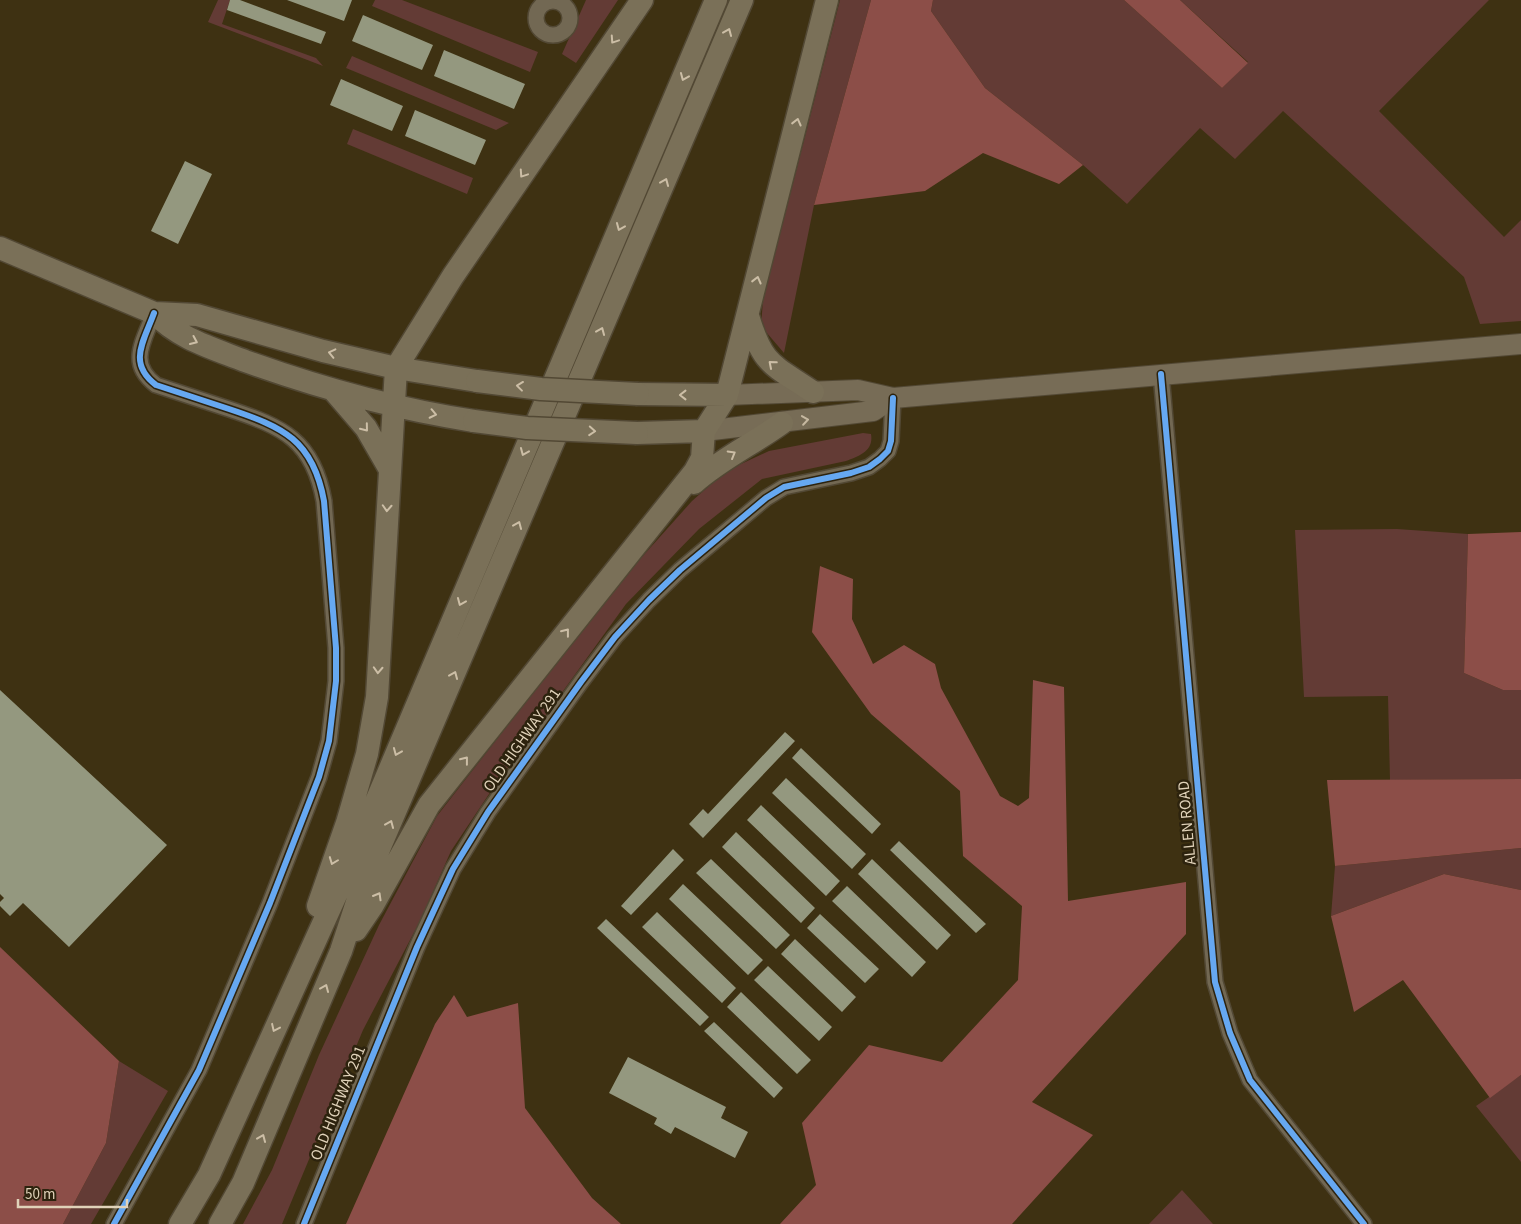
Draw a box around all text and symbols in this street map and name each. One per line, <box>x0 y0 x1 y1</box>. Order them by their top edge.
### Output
one-way arrow <box>722 28 733 37</box>
one-way arrow <box>611 34 620 44</box>
one-way arrow <box>679 72 690 81</box>
one-way arrow <box>791 118 802 127</box>
one-way arrow <box>519 169 529 178</box>
one-way arrow <box>658 178 669 187</box>
one-way arrow <box>616 222 626 231</box>
one-way arrow <box>751 275 762 284</box>
one-way arrow <box>594 327 605 336</box>
one-way arrow <box>189 335 198 345</box>
one-way arrow <box>327 348 336 359</box>
one-way arrow <box>769 361 778 370</box>
one-way arrow <box>516 381 524 392</box>
one-way arrow <box>678 390 686 400</box>
one-way arrow <box>429 408 438 419</box>
one-way arrow <box>801 415 809 426</box>
one-way arrow <box>360 423 369 432</box>
one-way arrow <box>588 426 596 437</box>
one-way arrow <box>520 447 531 456</box>
one-way arrow <box>727 451 736 461</box>
one-way arrow <box>382 504 393 512</box>
one-way arrow <box>511 521 522 530</box>
one-way arrow <box>456 597 467 606</box>
one-way arrow <box>560 629 568 638</box>
one-way arrow <box>373 666 384 674</box>
one-way arrow <box>447 671 458 680</box>
street label: OLD HIGHWAY 291 <box>478 684 566 796</box>
one-way arrow <box>393 747 403 755</box>
one-way arrow <box>459 756 468 766</box>
street label: ALLEN ROAD <box>1172 780 1202 866</box>
one-way arrow <box>384 820 394 829</box>
one-way arrow <box>329 856 339 865</box>
one-way arrow <box>371 893 381 902</box>
one-way arrow <box>319 984 329 993</box>
one-way arrow <box>271 1023 282 1032</box>
street label: OLD HIGHWAY 291 <box>305 1042 371 1164</box>
one-way arrow <box>255 1134 266 1143</box>
scale bar <box>18 1176 126 1208</box>
text: 50 m <box>25 1184 55 1205</box>

